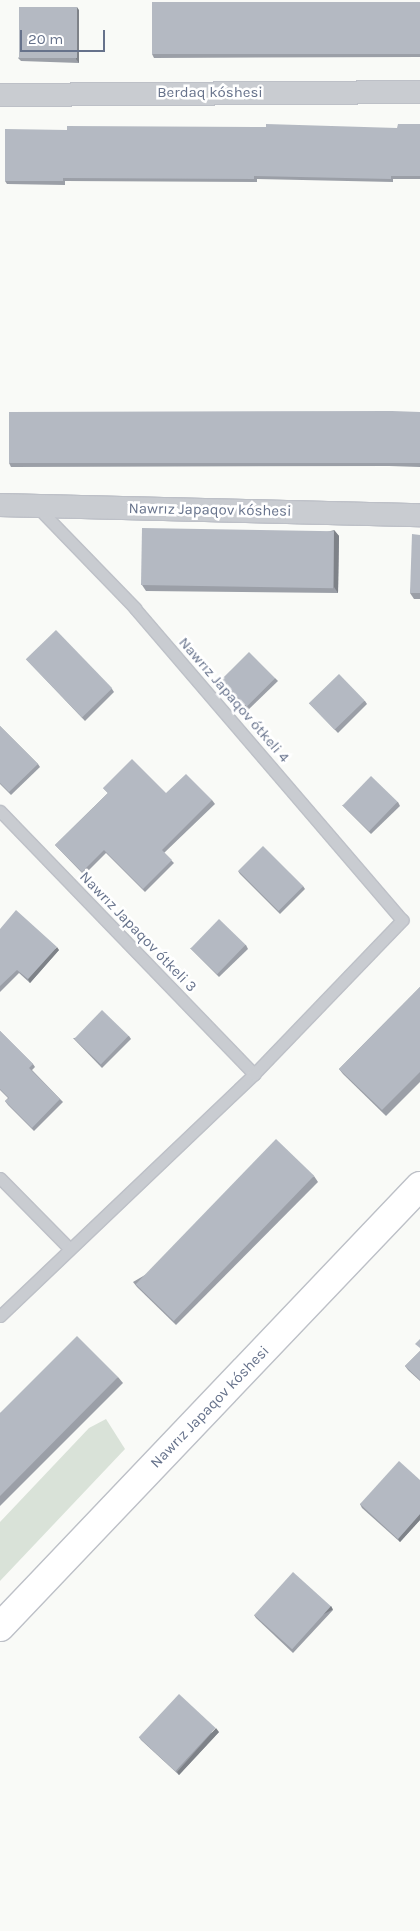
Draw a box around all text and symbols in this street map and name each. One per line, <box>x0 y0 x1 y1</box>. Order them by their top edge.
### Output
scale bar <box>22 20 108 52</box>
text: 20 m <box>28 30 63 48</box>
street label: Berdaq kóshesi <box>157 84 263 102</box>
street label: Nawrız Japaqov kóshesi <box>128 500 292 520</box>
street label: Nawrız Japaqov ótkeli 4 <box>175 634 293 766</box>
street label: Nawrız Japaqov ótkeli 3 <box>76 868 200 996</box>
street label: Nawrız Japaqov kóshesi <box>147 1342 273 1472</box>

